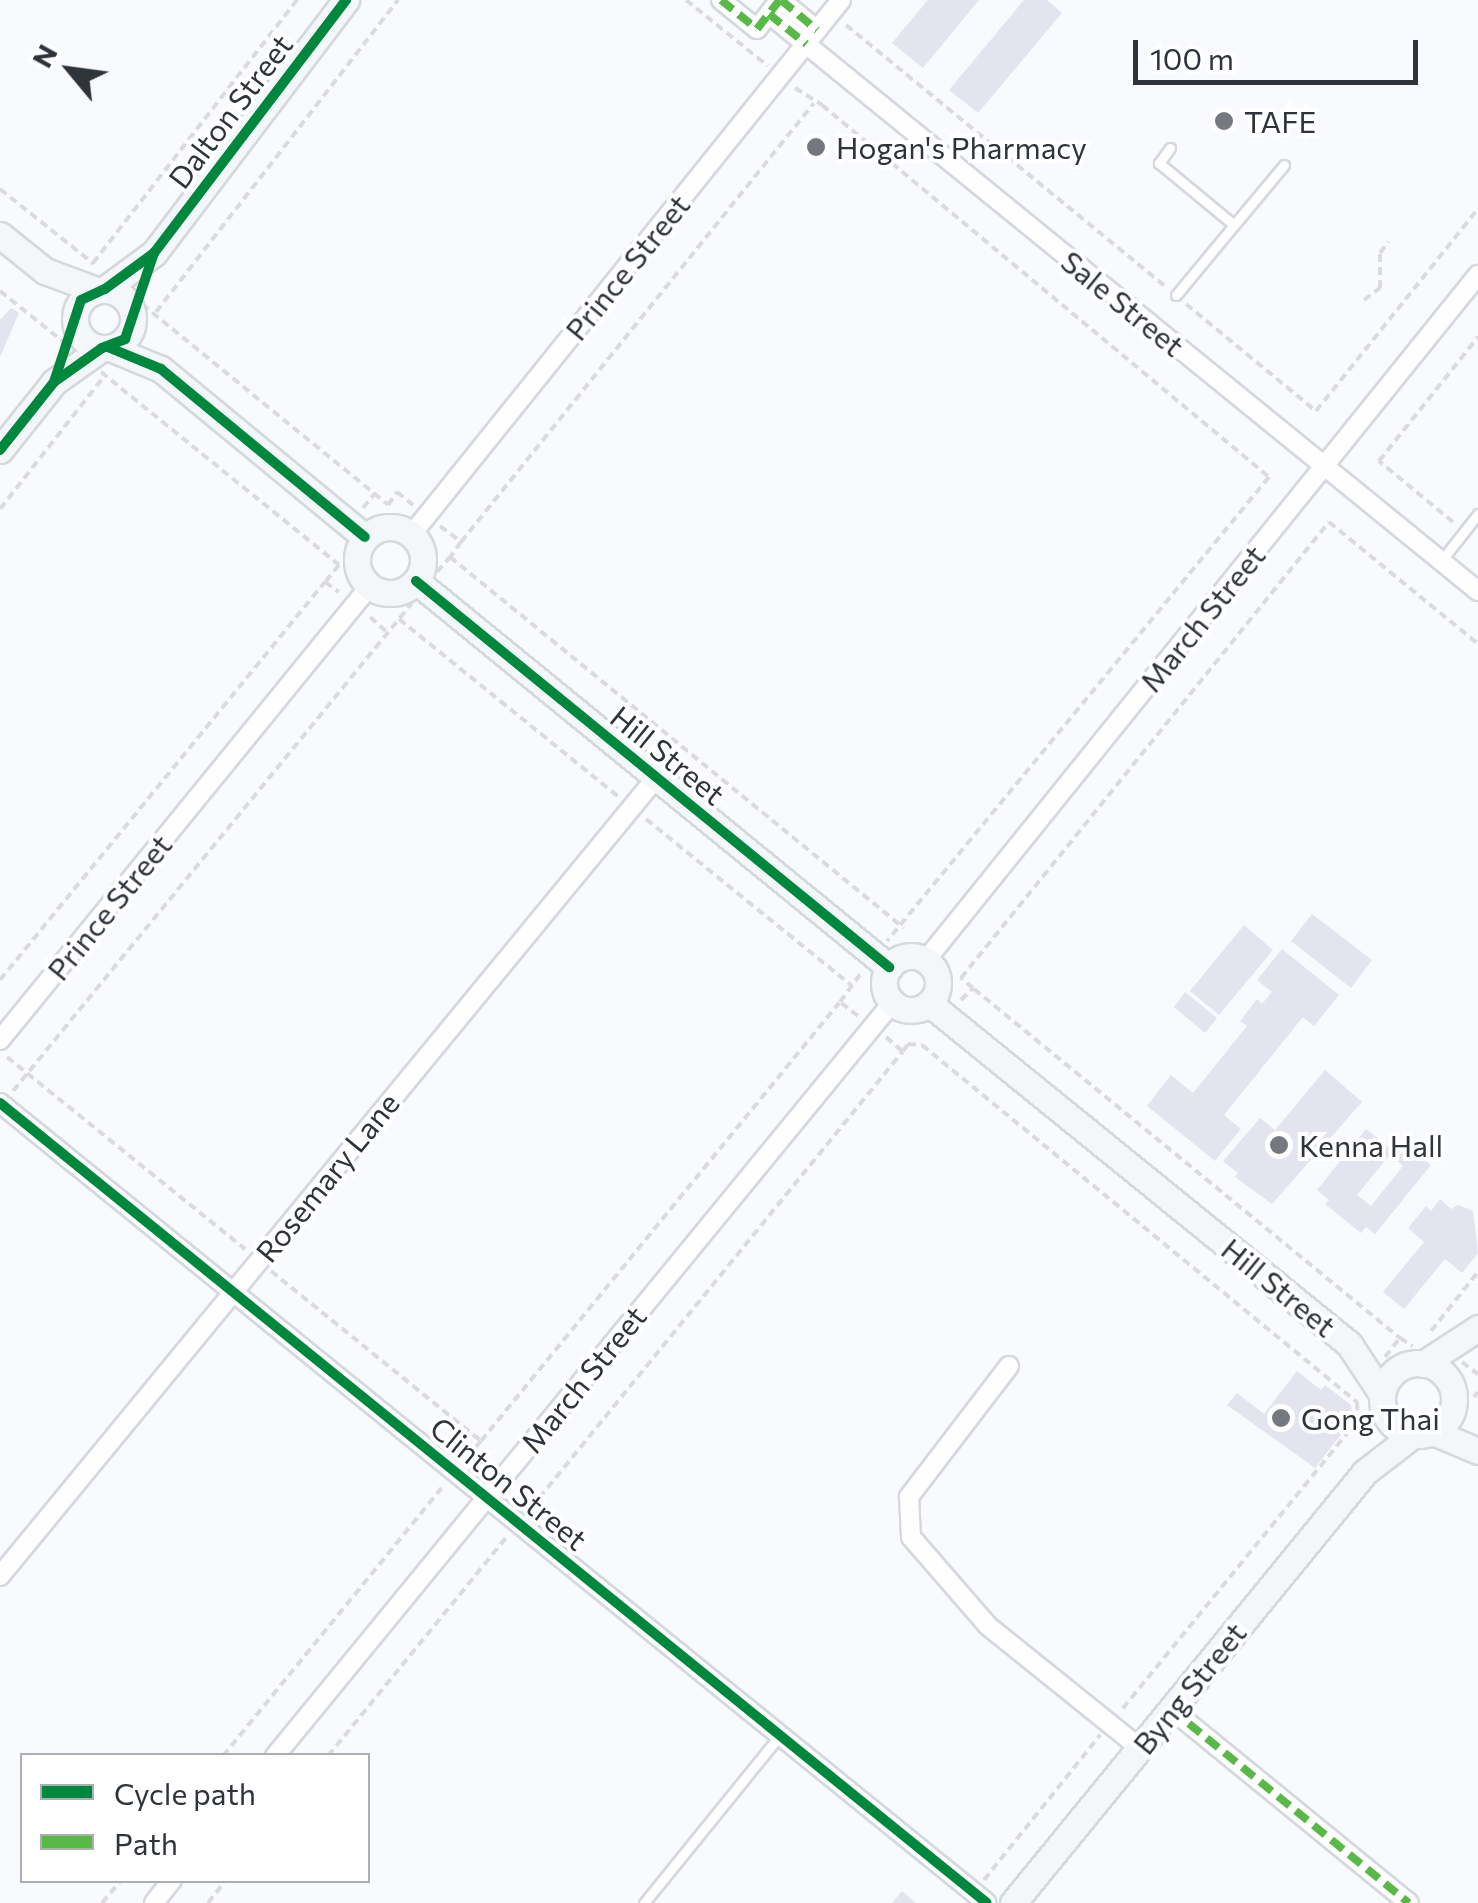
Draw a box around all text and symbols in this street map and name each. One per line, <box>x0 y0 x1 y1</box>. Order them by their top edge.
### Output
north arrow <box>20 20 120 120</box>
scale bar <box>1138 20 1423 82</box>
street label: Dalton Street <box>161 27 299 195</box>
text: N <box>24 38 64 73</box>
text: 100 m <box>1150 39 1234 76</box>
place label: TAFE <box>1244 103 1316 139</box>
marker: TAFE <box>1213 110 1235 132</box>
place label: Hogan's Pharmacy <box>836 129 1087 165</box>
marker: Hogan's Pharmacy <box>805 136 827 158</box>
street label: Prince Street <box>557 187 697 347</box>
street label: Sale Street <box>1054 243 1192 363</box>
street label: March Street <box>1132 537 1272 699</box>
street label: Hill Street <box>604 698 732 812</box>
street label: Prince Street <box>39 827 179 987</box>
street label: Rosemary Lane <box>248 1085 406 1269</box>
place label: Kenna Hall <box>1299 1127 1443 1163</box>
marker: Kenna Hall <box>1268 1134 1290 1156</box>
street label: Hill Street <box>1215 1230 1343 1344</box>
street label: March Street <box>513 1298 653 1460</box>
place label: Gong Thai <box>1301 1400 1440 1436</box>
marker: Gong Thai <box>1270 1407 1292 1429</box>
street label: Clinton Street <box>424 1409 594 1557</box>
street label: Byng Street <box>1125 1615 1253 1761</box>
legend <box>20 1753 370 1883</box>
text: Cycle path <box>114 1774 256 1811</box>
text: Path <box>114 1824 178 1861</box>

